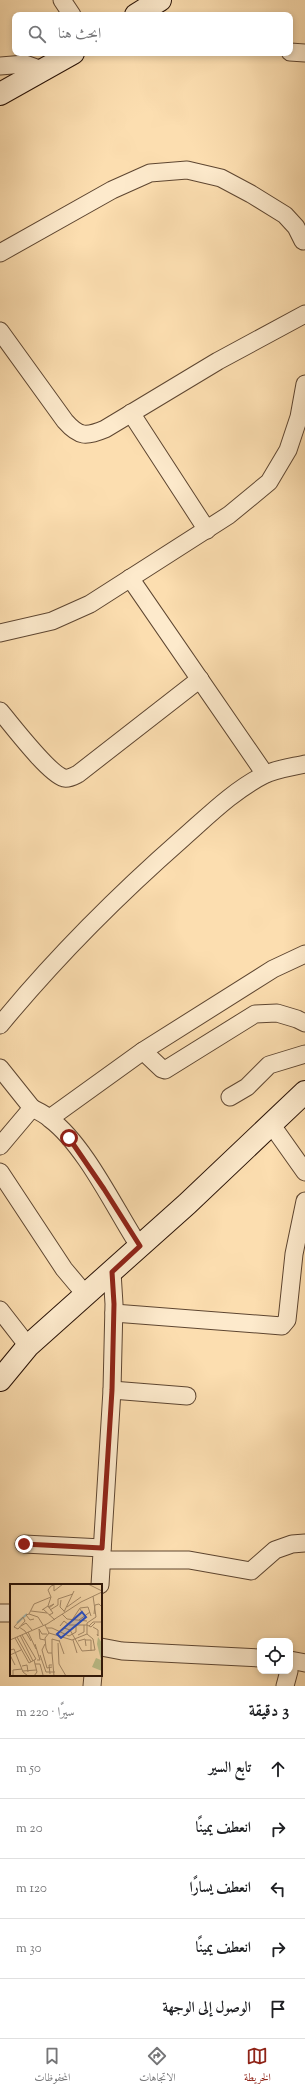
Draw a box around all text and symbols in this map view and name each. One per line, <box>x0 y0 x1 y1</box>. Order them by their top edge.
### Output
search box <box>12 12 293 56</box>
icon: search <box>26 23 48 45</box>
text: ابحث هنا <box>58 24 101 45</box>
route start <box>60 1129 78 1147</box>
route end <box>15 1535 33 1553</box>
inset map <box>10 1584 102 1676</box>
map controls <box>257 1638 293 1674</box>
button: locate <box>257 1638 293 1674</box>
text: 3 دقيقة <box>249 1700 289 1724</box>
text: سيرًا · 220 m <box>16 1704 75 1722</box>
text: تابع السير <box>209 1758 251 1779</box>
icon: ahead <box>267 1758 289 1780</box>
text: 50 m <box>16 1760 41 1778</box>
text: انعطف يمينًا <box>196 1818 251 1839</box>
icon: right <box>267 1818 289 1840</box>
text: 20 m <box>16 1820 43 1838</box>
text: انعطف يسارًا <box>190 1878 251 1899</box>
icon: left <box>267 1878 289 1900</box>
text: 120 m <box>16 1880 47 1898</box>
text: انعطف يمينًا <box>196 1938 251 1959</box>
icon: right <box>267 1938 289 1960</box>
text: 30 m <box>16 1940 42 1958</box>
text: الوصول إلى الوجهة <box>162 1998 251 2019</box>
icon: arrive <box>267 1998 289 2020</box>
tab: المحفوظات <box>34 2045 70 2088</box>
tab: الاتجاهات <box>139 2045 176 2088</box>
tab: الخريطة <box>244 2045 271 2088</box>

